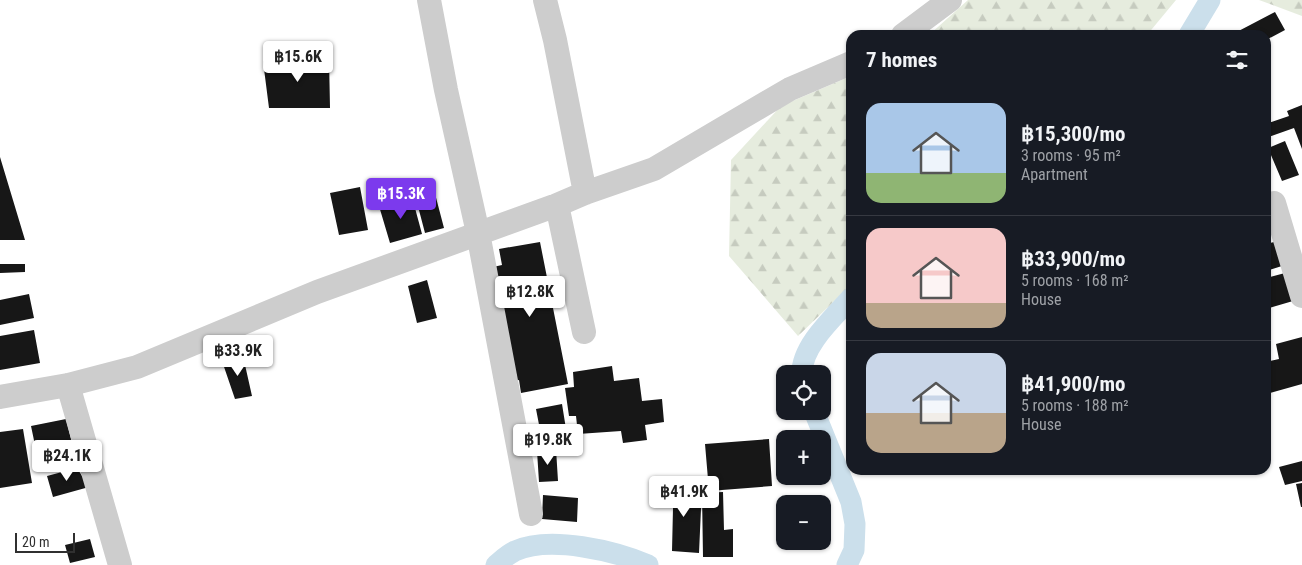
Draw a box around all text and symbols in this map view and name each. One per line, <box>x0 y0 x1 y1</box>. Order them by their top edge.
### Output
pin: ฿15.6K <box>257 41 339 83</box>
icon: filters <box>1223 46 1251 74</box>
text: ฿15.6K <box>274 47 322 66</box>
text: 7 homes <box>866 48 937 72</box>
text: ฿15,300/mo <box>1021 122 1126 146</box>
icon: home <box>906 123 966 183</box>
text: 3 rooms · 95 m² <box>1021 146 1121 165</box>
text: Apartment <box>1021 165 1088 184</box>
pin: ฿15.3K <box>360 178 442 220</box>
text: ฿15.3K <box>377 184 425 203</box>
text: ฿33,900/mo <box>1021 247 1126 271</box>
icon: home <box>906 248 966 308</box>
text: 5 rooms · 168 m² <box>1021 271 1129 290</box>
pin: ฿12.8K <box>489 276 571 318</box>
text: ฿12.8K <box>506 282 554 301</box>
text: House <box>1021 290 1061 309</box>
pin: ฿33.9K <box>197 334 279 377</box>
text: ฿33.9K <box>214 341 262 360</box>
map controls <box>776 365 831 550</box>
button: locate <box>776 365 831 420</box>
text: ฿41,900/mo <box>1021 372 1126 396</box>
icon: home <box>906 373 966 433</box>
text: 5 rooms · 188 m² <box>1021 396 1129 415</box>
text: House <box>1021 415 1061 434</box>
pin: ฿19.8K <box>507 424 589 466</box>
text: ฿19.8K <box>524 430 572 449</box>
button: + <box>776 430 831 485</box>
pin: ฿24.1K <box>26 440 108 482</box>
text: ฿24.1K <box>43 446 91 465</box>
pin: ฿41.9K <box>643 476 725 518</box>
text: ฿41.9K <box>660 482 708 501</box>
button: − <box>776 495 831 550</box>
scale bar <box>15 530 75 553</box>
text: 20 m <box>22 534 50 550</box>

